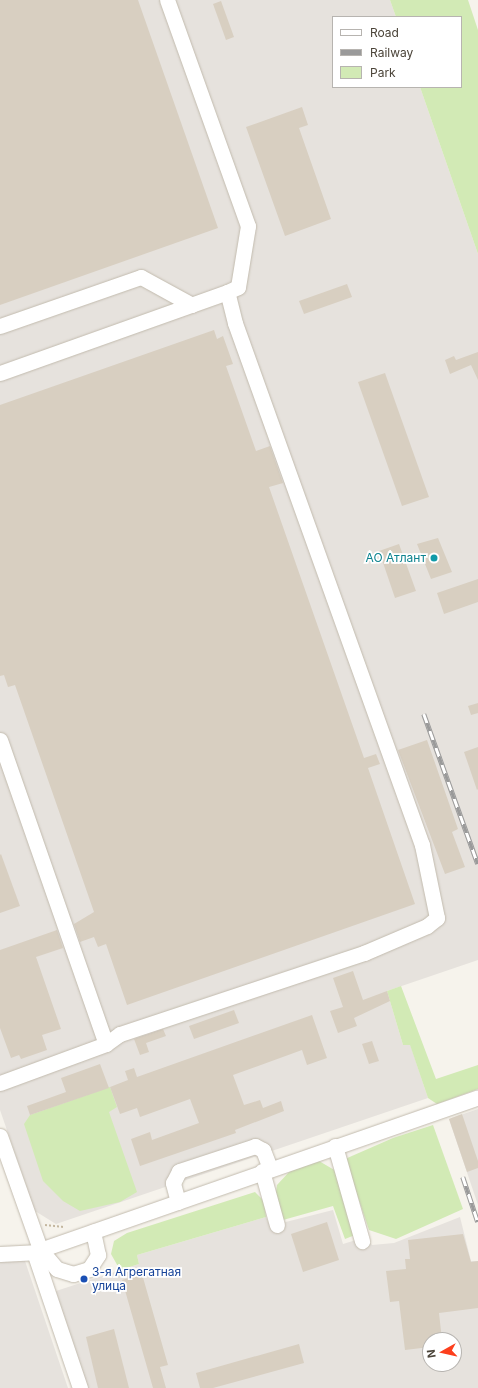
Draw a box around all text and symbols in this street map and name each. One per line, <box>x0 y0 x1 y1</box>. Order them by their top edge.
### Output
legend <box>332 16 462 88</box>
text: Road <box>370 25 399 40</box>
text: Railway <box>370 45 413 60</box>
text: Park <box>370 65 396 80</box>
place label: АО Атлант <box>366 551 426 565</box>
marker: АО Атлант <box>429 553 439 563</box>
place label: 3-я Агрегатная улица <box>92 1265 181 1293</box>
marker: 3-я Агрегатная улица <box>79 1274 89 1284</box>
north arrow <box>422 1332 462 1372</box>
text: N <box>424 1348 439 1359</box>

